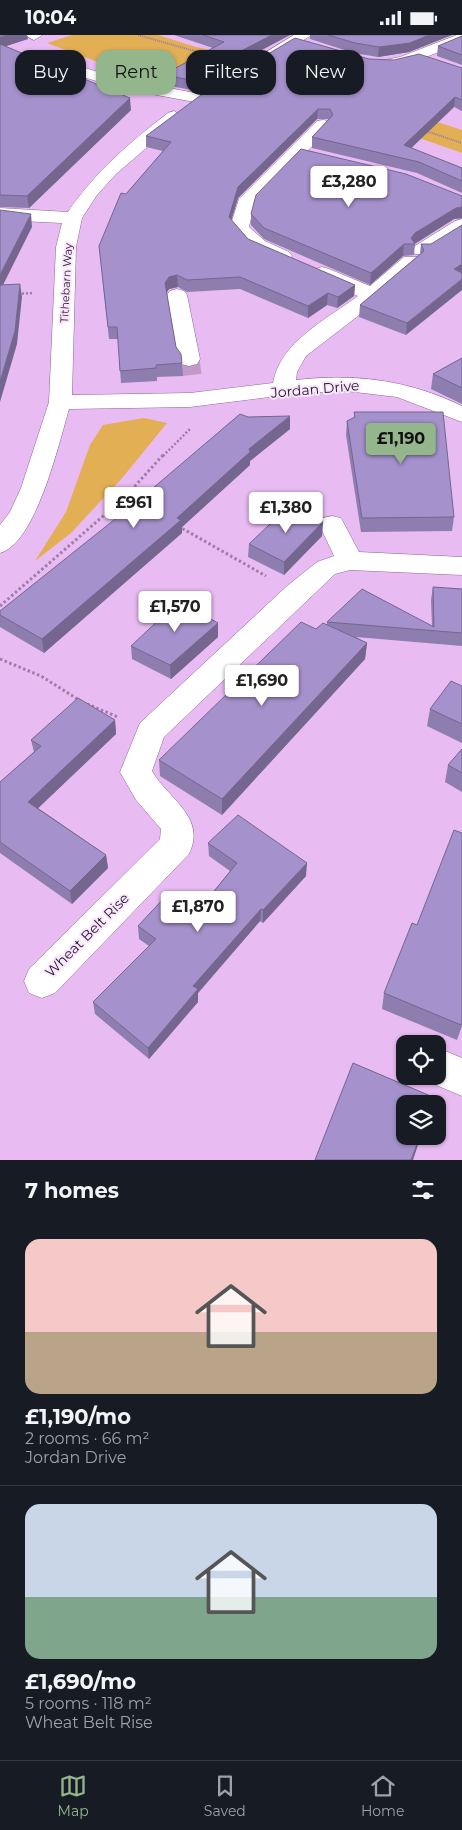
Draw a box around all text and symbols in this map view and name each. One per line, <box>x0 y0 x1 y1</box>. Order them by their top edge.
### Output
text: 10:04 <box>25 6 76 29</box>
chip: Buy <box>15 50 86 95</box>
chip: Rent <box>96 50 176 95</box>
chip: Filters <box>186 50 276 95</box>
chip: New <box>286 50 364 95</box>
pin: £3,280 <box>308 165 390 208</box>
text: £3,280 <box>321 172 377 191</box>
street label: Tithebarn Way <box>57 243 75 323</box>
street label: Jordan Drive <box>269 376 360 402</box>
pin: £1,190 <box>360 423 442 465</box>
text: £1,190 <box>377 429 425 448</box>
pin: £961 <box>104 487 164 529</box>
pin: £1,380 <box>245 491 327 534</box>
text: £961 <box>115 493 153 512</box>
text: £1,380 <box>260 498 312 517</box>
pin: £1,570 <box>134 591 216 633</box>
text: £1,570 <box>149 597 201 616</box>
pin: £1,690 <box>221 665 303 707</box>
text: £1,690 <box>236 671 288 690</box>
street label: Wheat Belt Rise <box>41 889 133 981</box>
pin: £1,870 <box>157 891 239 933</box>
text: £1,870 <box>172 897 224 916</box>
map controls <box>396 1035 446 1145</box>
button: locate <box>396 1035 446 1085</box>
button: layers <box>396 1095 446 1145</box>
icon: filters <box>409 1176 437 1204</box>
text: 7 homes <box>25 1178 119 1203</box>
icon: home <box>186 1271 276 1361</box>
text: £1,190/mo <box>25 1404 131 1429</box>
text: 2 rooms · 66 m² <box>25 1429 149 1448</box>
text: Jordan Drive <box>25 1448 126 1467</box>
icon: home <box>186 1537 276 1627</box>
text: £1,690/mo <box>25 1669 136 1694</box>
text: 5 rooms · 118 m² <box>25 1694 152 1713</box>
text: Wheat Belt Rise <box>25 1713 153 1732</box>
tab: Map <box>58 1772 89 1820</box>
tab: Saved <box>204 1772 246 1820</box>
tab: Home <box>361 1772 404 1820</box>

